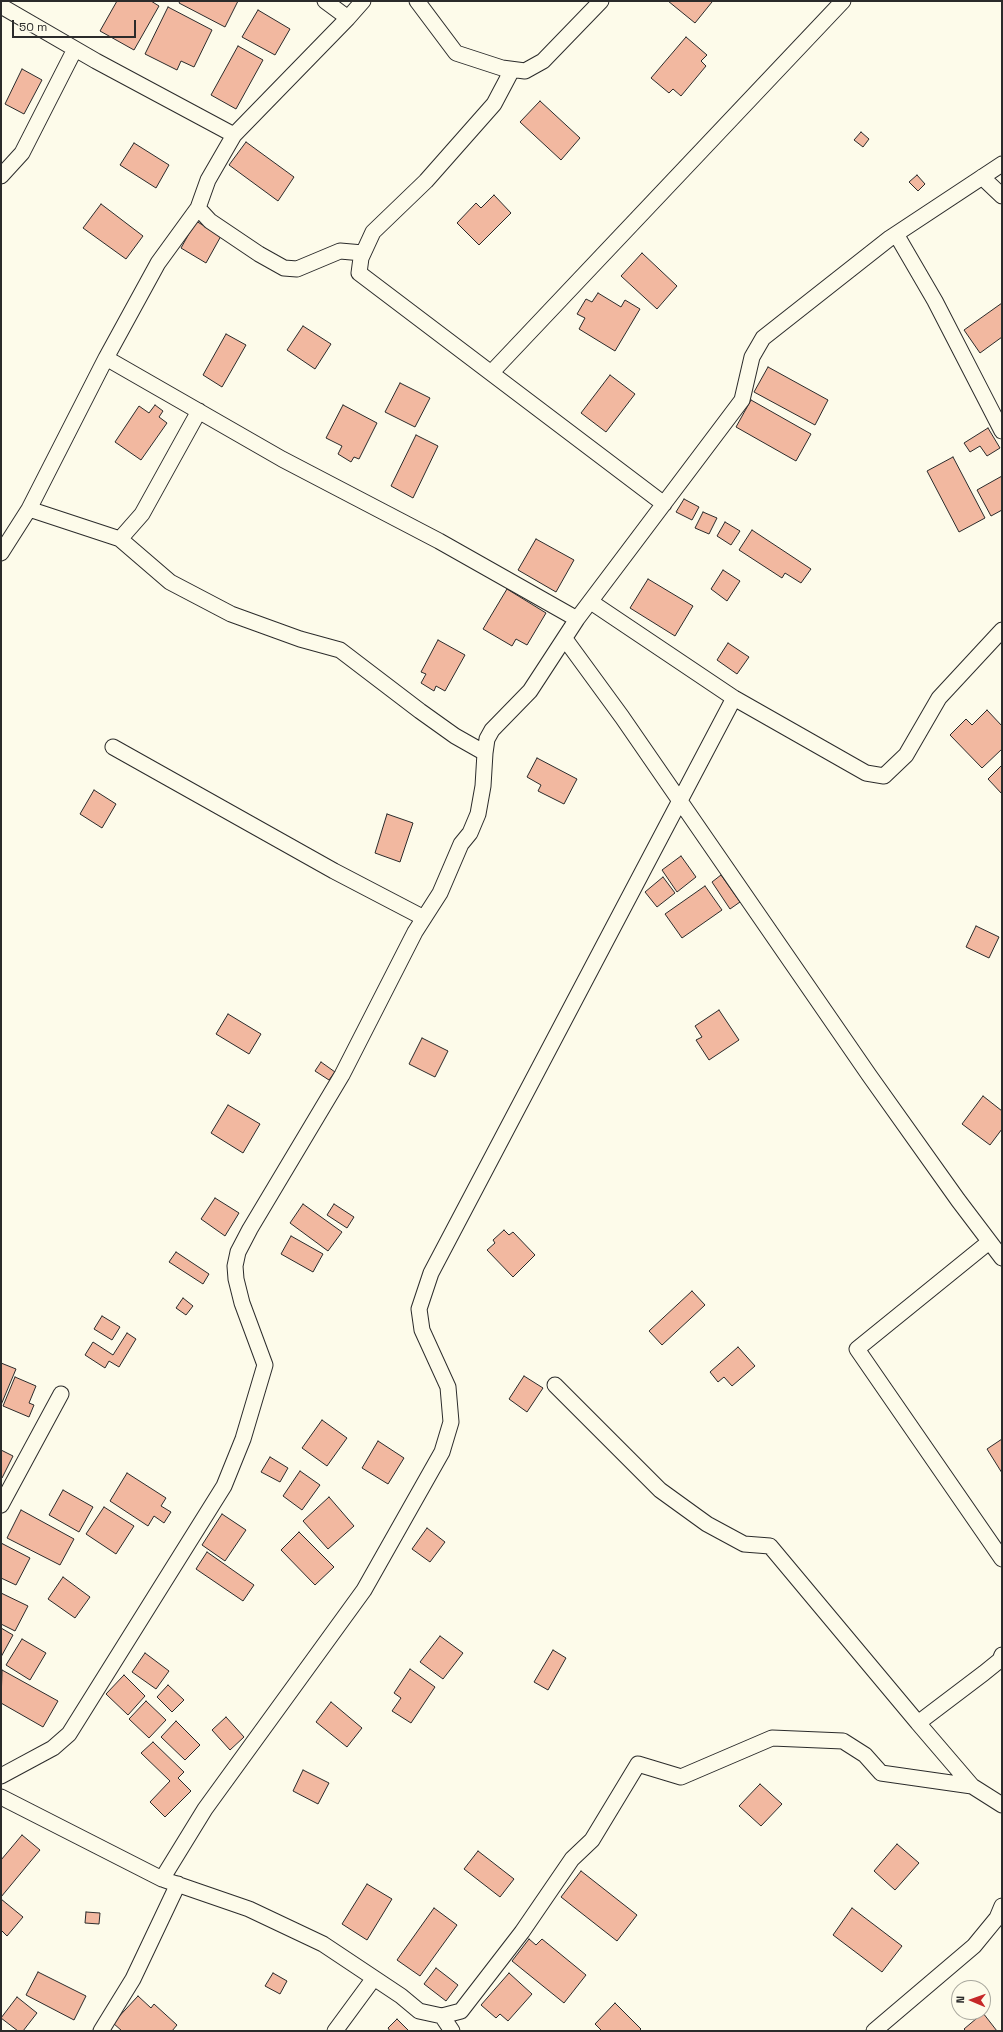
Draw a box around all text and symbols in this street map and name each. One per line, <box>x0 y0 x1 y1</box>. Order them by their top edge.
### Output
scale bar <box>14 12 138 38</box>
text: 50 m <box>19 19 47 35</box>
north arrow <box>951 1980 991 2020</box>
text: N <box>953 1996 967 2004</box>

